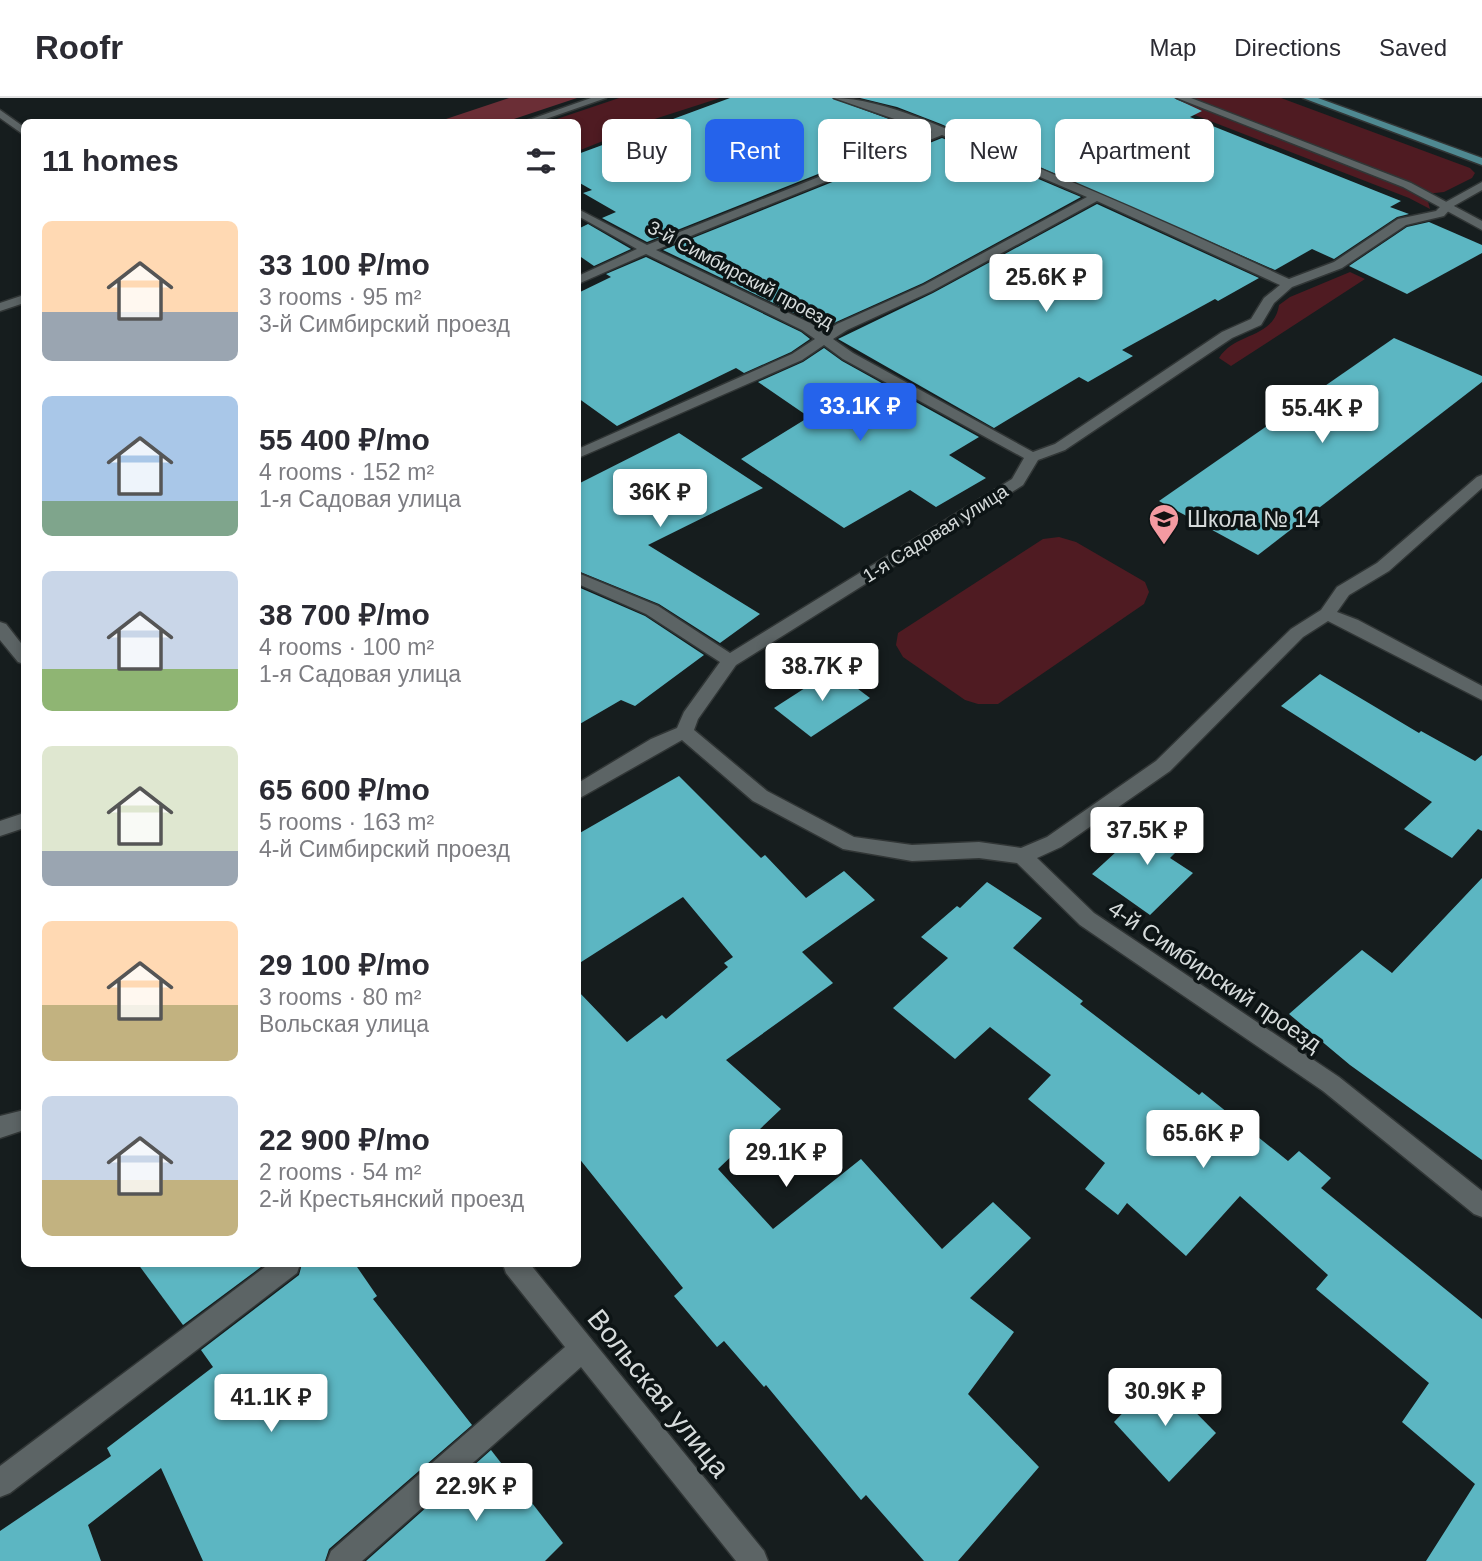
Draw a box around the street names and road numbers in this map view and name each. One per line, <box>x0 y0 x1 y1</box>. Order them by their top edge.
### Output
street label: 3-й Симбирский проезд <box>644 217 837 332</box>
street label: 1-я Садовая улица <box>859 480 1012 587</box>
street label: 4-й Симбирский проезд <box>1104 895 1327 1057</box>
street label: Вольская улица <box>581 1303 736 1484</box>

